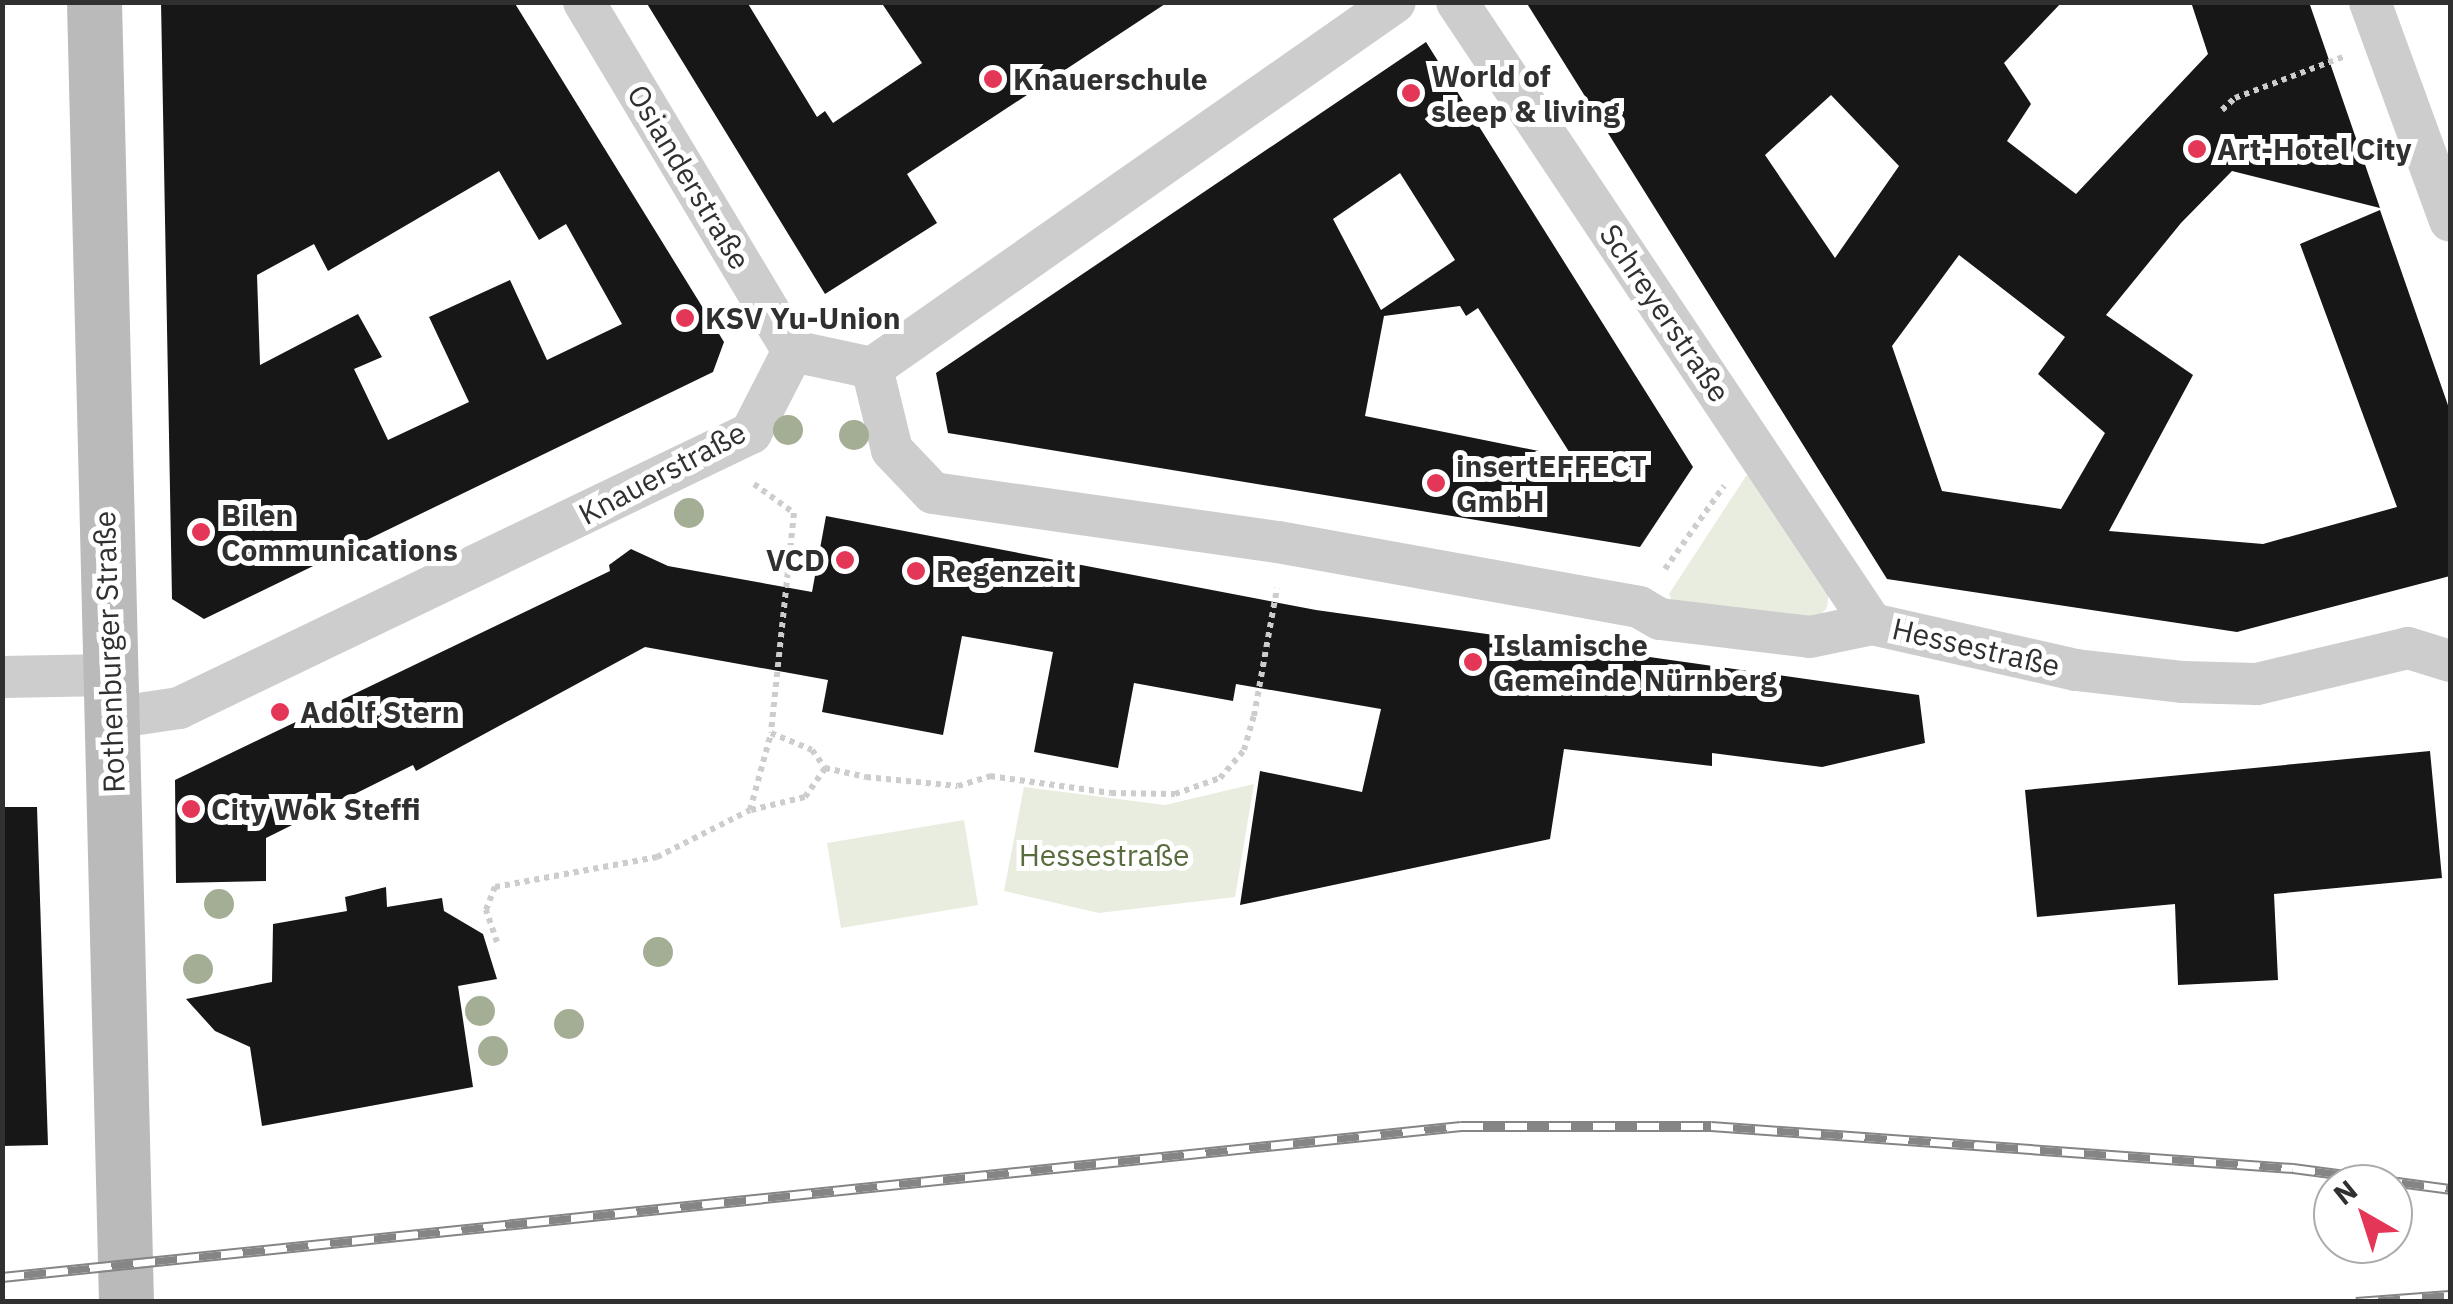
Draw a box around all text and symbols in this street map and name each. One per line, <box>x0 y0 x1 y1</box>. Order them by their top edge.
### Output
place label: World of sleep & living <box>1431 58 1620 128</box>
place label: Knauerschule <box>1013 61 1208 97</box>
marker: Knauerschule <box>982 68 1004 90</box>
street label: Osianderstraße <box>620 78 758 276</box>
marker: World of sleep & living <box>1400 82 1422 104</box>
place label: Art-Hotel City <box>2217 131 2412 167</box>
marker: Art-Hotel City <box>2186 138 2208 160</box>
street label: Schreyerstraße <box>1592 217 1738 409</box>
place label: KSV Yu-Union <box>705 300 901 336</box>
marker: KSV Yu-Union <box>674 307 696 329</box>
street label: Knauerstraße <box>572 414 752 532</box>
place label: insertEFFECT GmbH <box>1456 448 1647 518</box>
marker: insertEFFECT GmbH <box>1425 472 1447 494</box>
place label: Bilen Communications <box>221 497 458 568</box>
street label: Rothenburger Straße <box>86 510 132 794</box>
marker: Bilen Communications <box>190 521 212 543</box>
place label: VCD <box>766 542 825 578</box>
marker: VCD <box>834 549 856 571</box>
place label: Regenzeit <box>936 553 1076 589</box>
marker: Regenzeit <box>905 560 927 582</box>
street label: Hessestraße <box>1889 610 2063 684</box>
place label: Islamische Gemeinde Nürnberg <box>1493 627 1777 698</box>
marker: Islamische Gemeinde Nürnberg <box>1462 651 1484 673</box>
place label: Adolf Stern <box>300 694 460 730</box>
marker: Adolf Stern <box>269 701 291 723</box>
place label: City Wok Steffi <box>211 791 421 827</box>
marker: City Wok Steffi <box>180 798 202 820</box>
park label: Hessestraße <box>1019 837 1189 873</box>
north arrow <box>2313 1164 2413 1264</box>
text: N <box>2326 1171 2365 1213</box>

